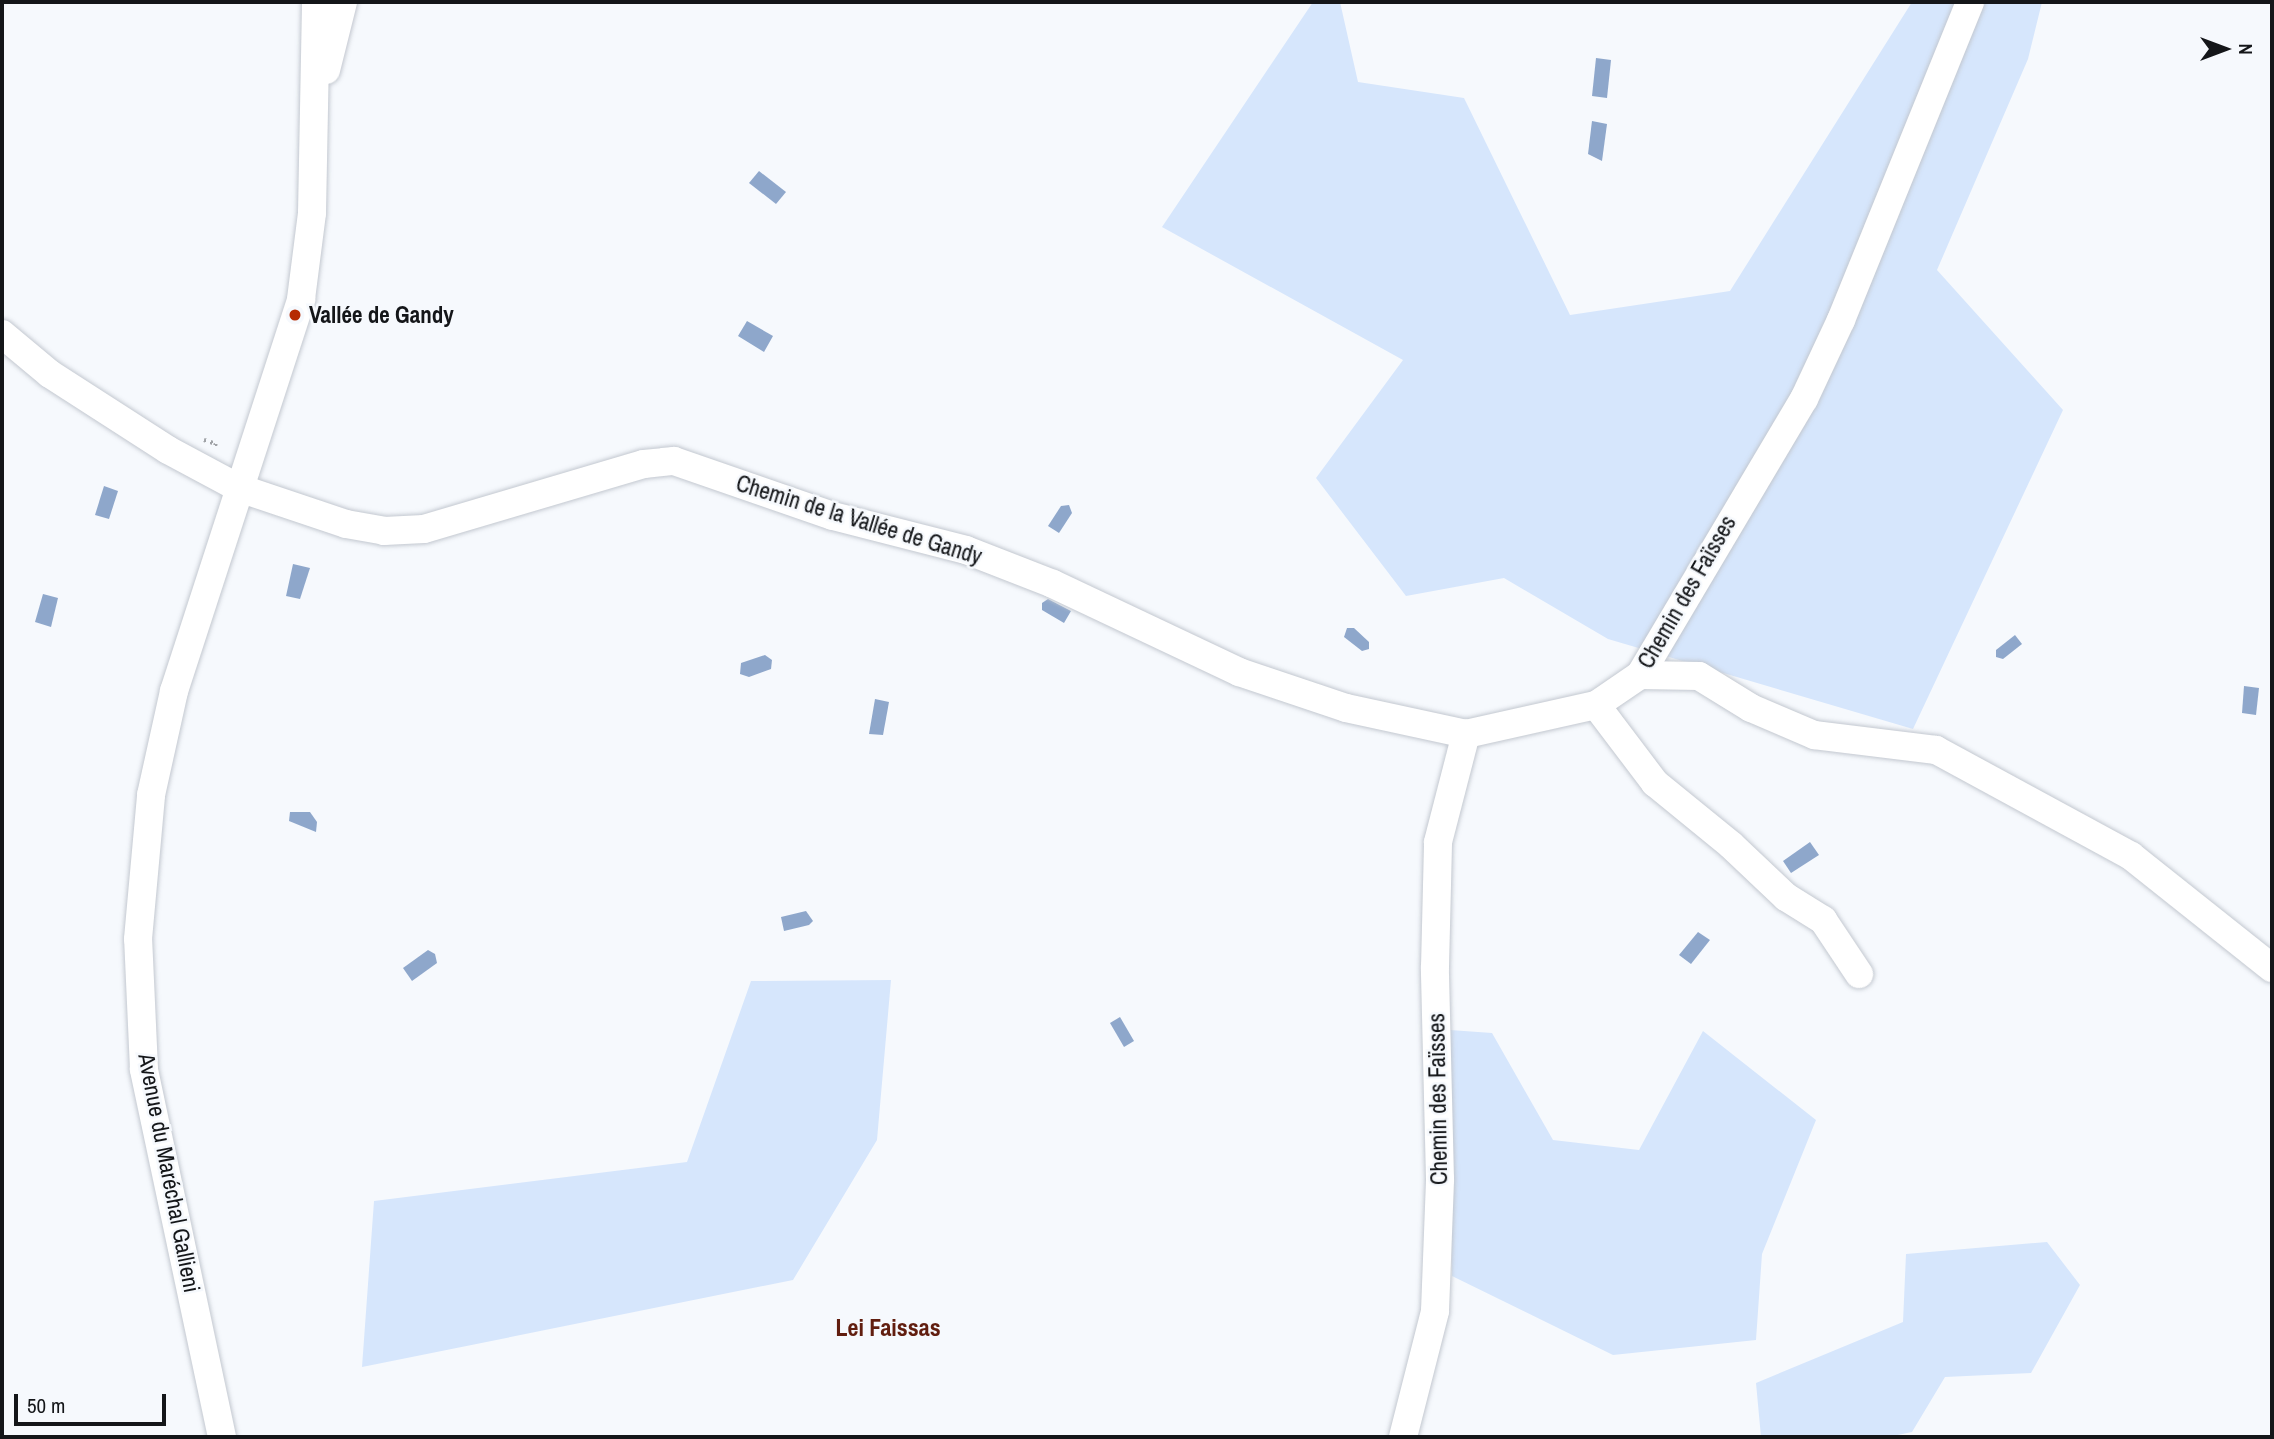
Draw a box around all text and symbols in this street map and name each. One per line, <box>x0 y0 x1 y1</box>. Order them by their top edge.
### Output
north arrow <box>2190 14 2260 84</box>
text: N <box>2233 43 2259 55</box>
place label: Vallée de Gandy <box>309 301 454 329</box>
marker: Vallée de Gandy <box>287 307 303 323</box>
street label: Chemin de la Vallée de Gandy <box>733 469 985 571</box>
street label: Chemin des Faïsses <box>1632 511 1742 673</box>
street label: Chemin des Faïsses <box>1423 1013 1453 1185</box>
street label: Avenue du Maréchal Gallieni <box>132 1051 206 1295</box>
district label: Lei Faissas <box>835 1314 941 1342</box>
scale bar <box>18 1380 170 1424</box>
text: 50 m <box>27 1391 65 1420</box>

